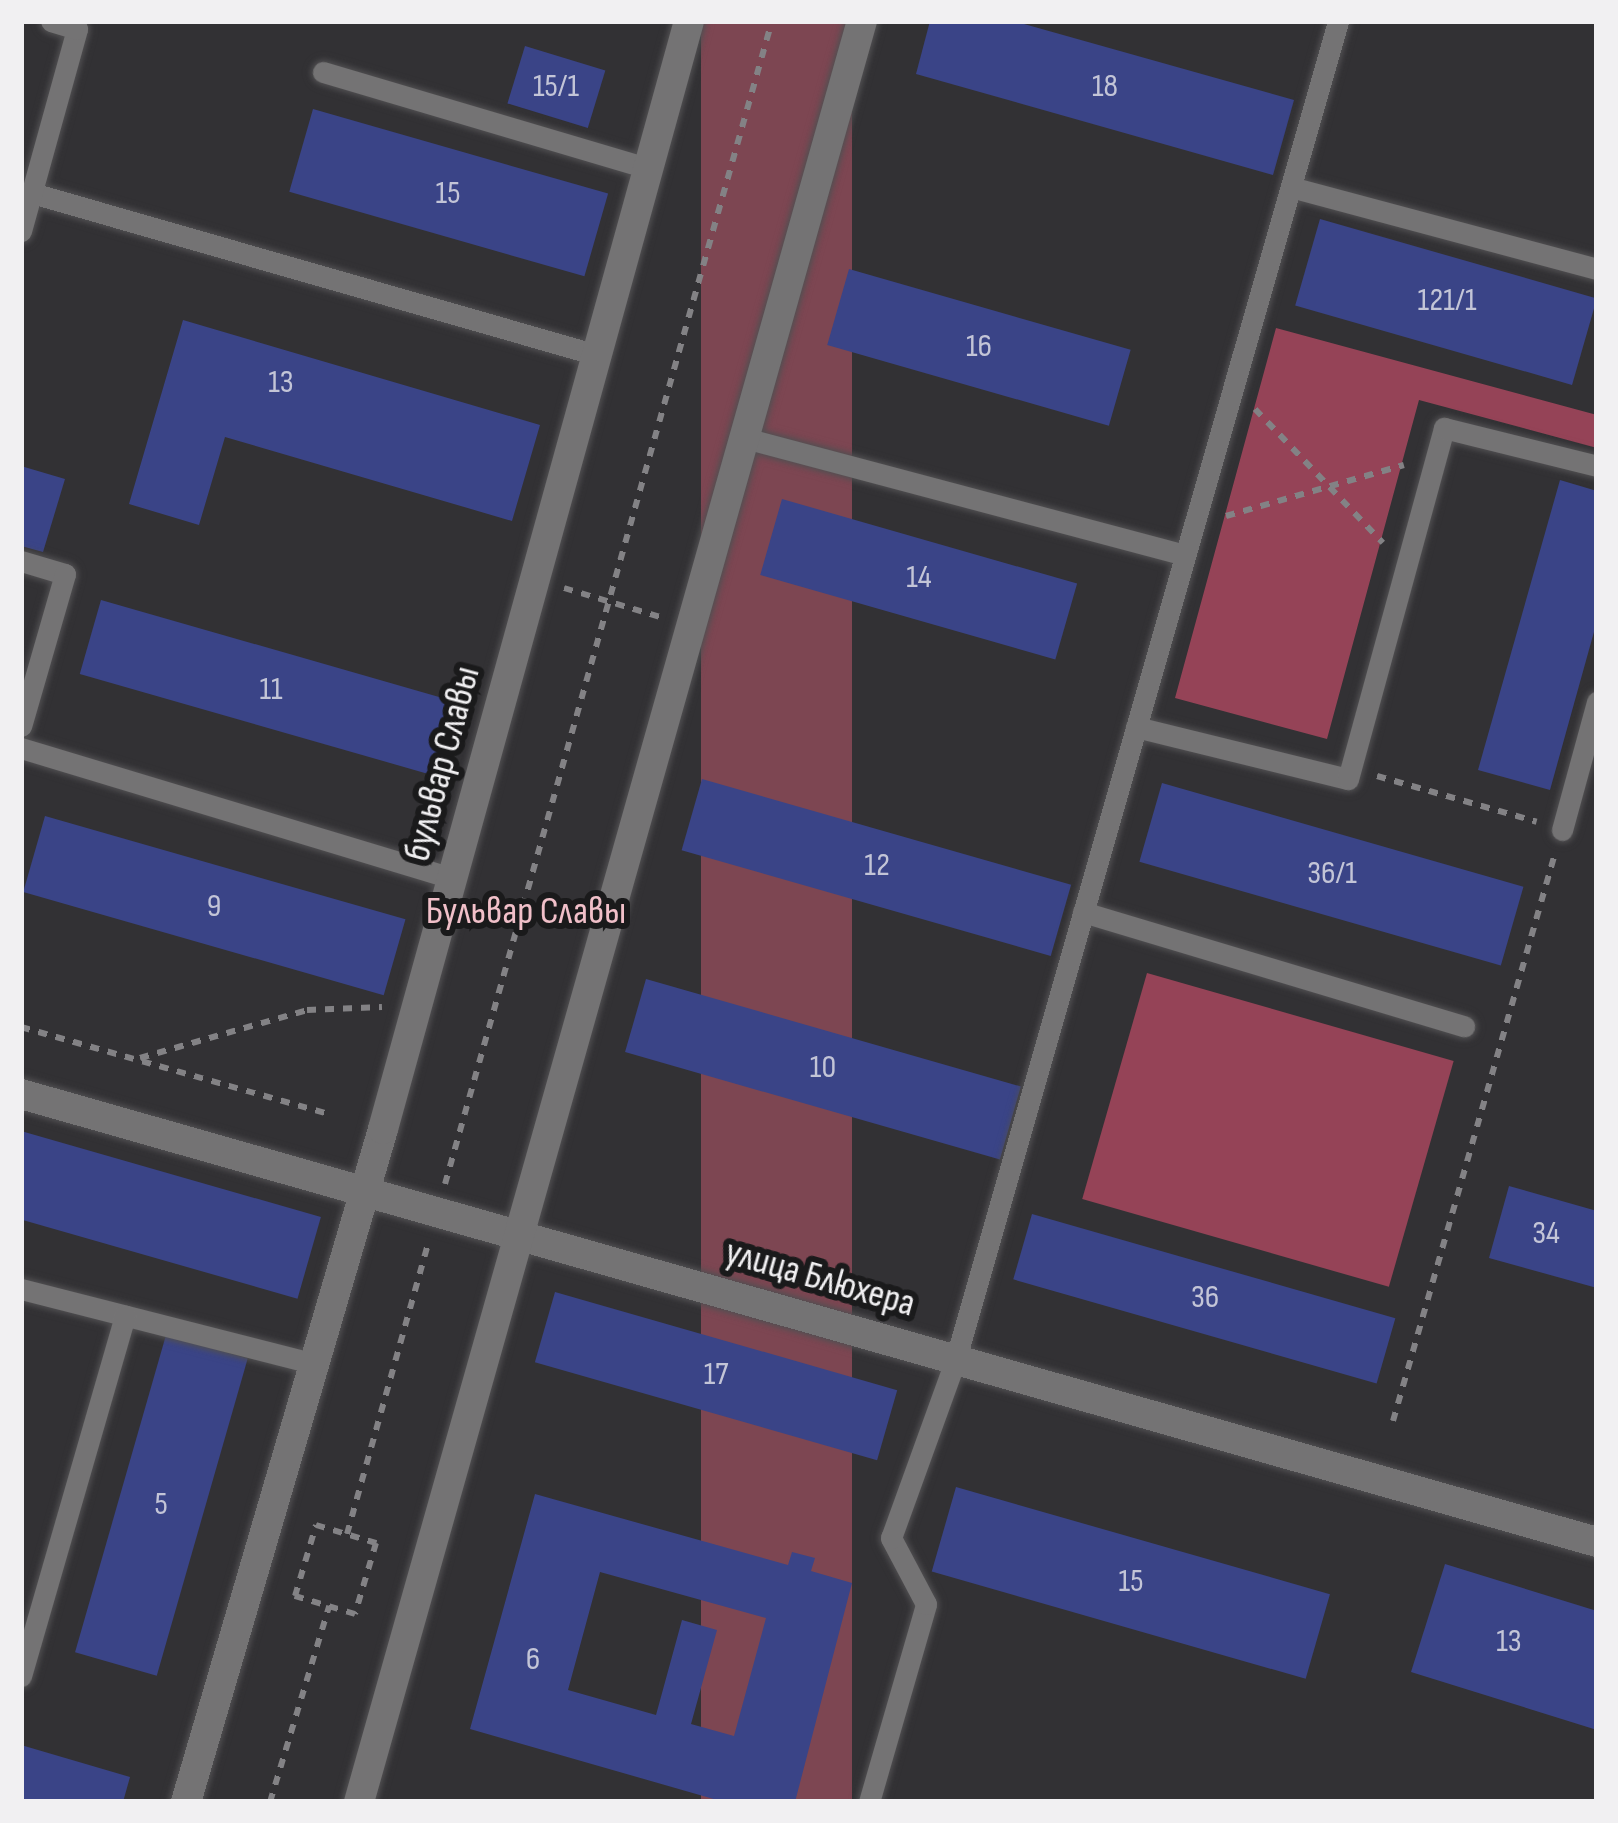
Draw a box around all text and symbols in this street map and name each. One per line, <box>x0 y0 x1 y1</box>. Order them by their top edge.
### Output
house number: 15/1 <box>533 67 579 107</box>
house number: 18 <box>1092 67 1118 107</box>
house number: 15 <box>436 174 460 214</box>
house number: 121/1 <box>1418 281 1476 321</box>
house number: 16 <box>966 327 992 367</box>
house number: 13 <box>268 363 294 403</box>
house number: 14 <box>906 558 932 598</box>
street label: бульвар Славы <box>395 661 491 867</box>
house number: 11 <box>259 670 283 710</box>
house number: 12 <box>864 846 890 886</box>
house number: 36/1 <box>1307 854 1357 894</box>
house number: 9 <box>207 887 221 927</box>
park label: Бульвар Славы <box>426 889 626 935</box>
house number: 10 <box>810 1048 836 1088</box>
house number: 34 <box>1532 1214 1560 1254</box>
street label: улица Блюхера <box>720 1230 920 1328</box>
house number: 36 <box>1191 1278 1219 1318</box>
house number: 17 <box>704 1355 728 1395</box>
house number: 5 <box>154 1485 168 1525</box>
house number: 15 <box>1119 1562 1143 1602</box>
house number: 13 <box>1496 1622 1522 1662</box>
house number: 6 <box>526 1640 540 1680</box>

